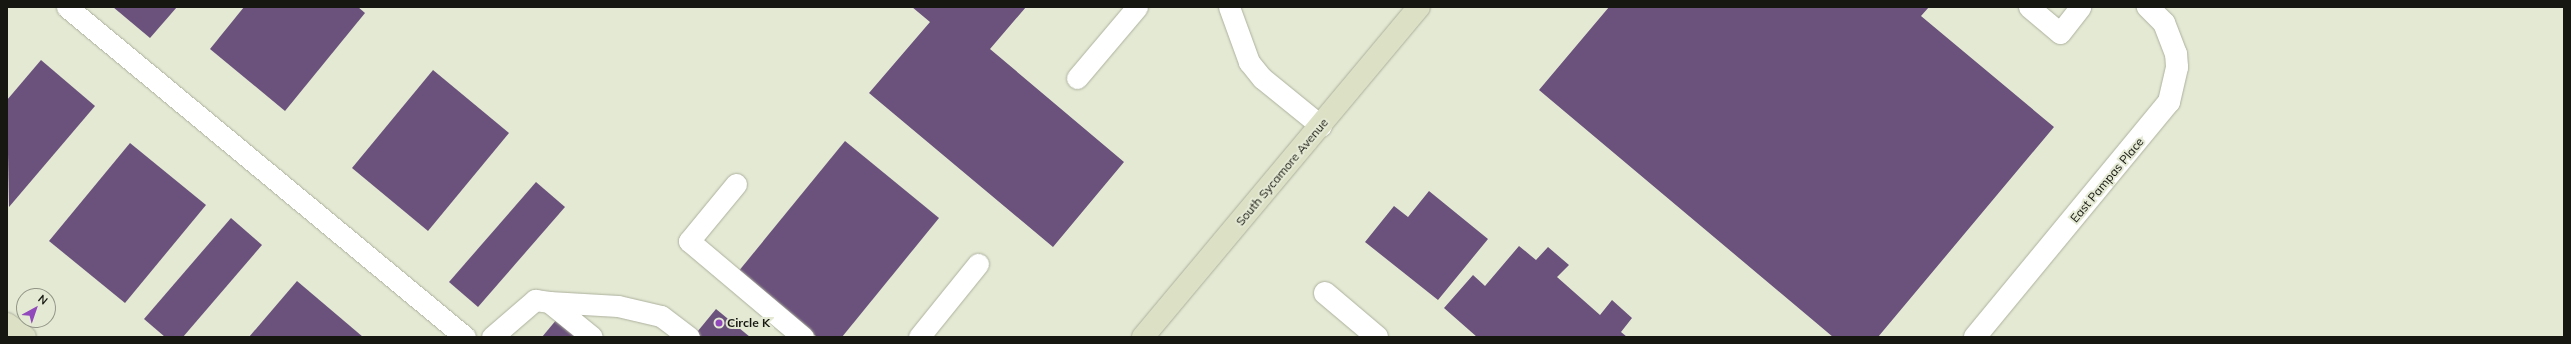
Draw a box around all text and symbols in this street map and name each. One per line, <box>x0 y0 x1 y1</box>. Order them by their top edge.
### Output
street label: South Sycamore Avenue <box>1233 115 1331 229</box>
street label: East Pampas Place <box>2067 135 2147 225</box>
north arrow <box>16 288 56 328</box>
text: N <box>35 292 51 308</box>
place label: Circle K <box>727 316 770 330</box>
marker: Circle K <box>714 318 724 328</box>

